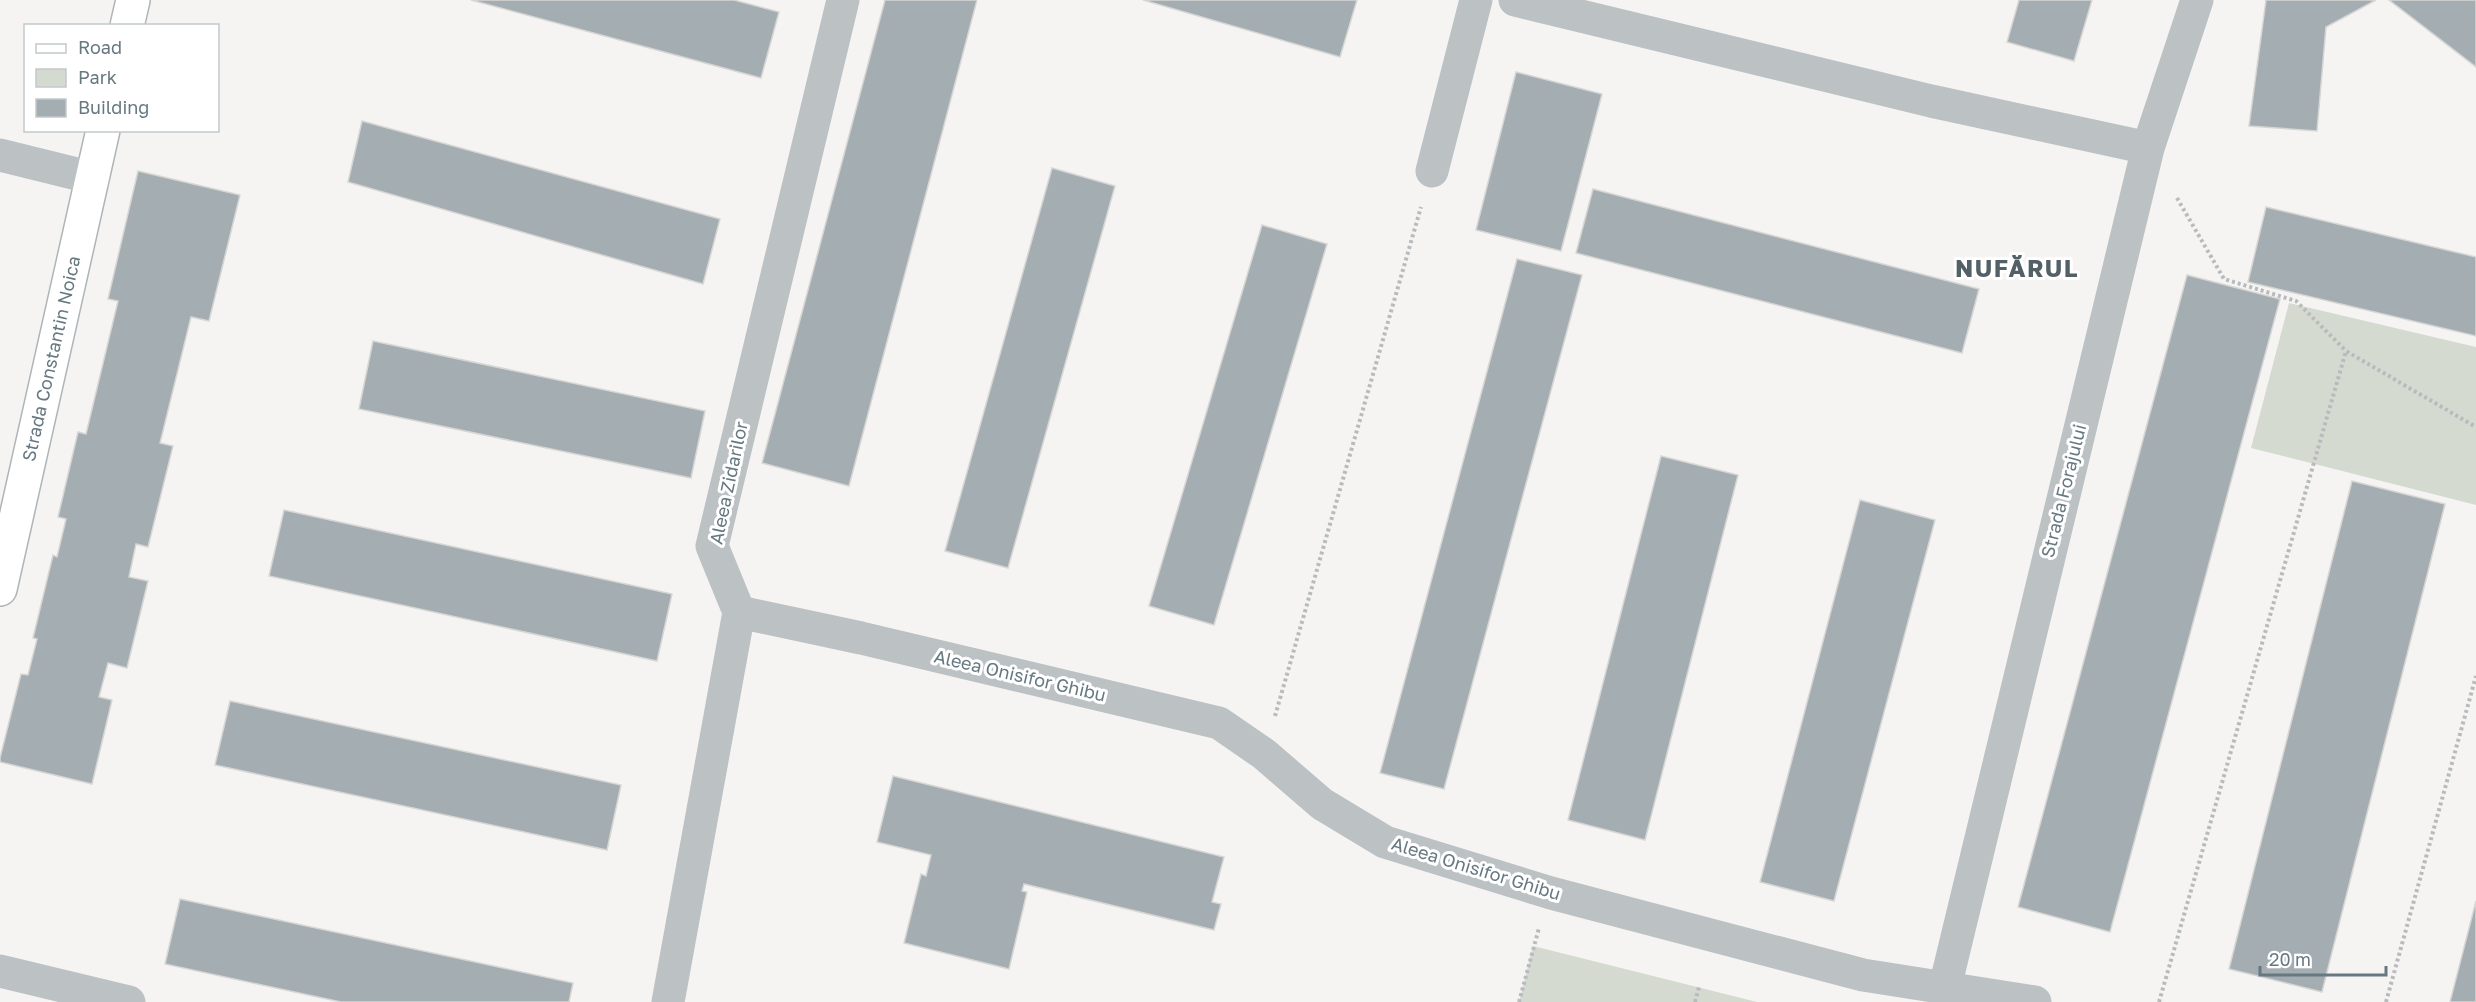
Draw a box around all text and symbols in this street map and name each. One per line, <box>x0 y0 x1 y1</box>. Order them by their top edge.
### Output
legend <box>24 24 219 132</box>
text: Road <box>78 36 122 58</box>
text: Park <box>78 66 117 88</box>
text: Building <box>78 96 149 118</box>
district label: NUFĂRUL <box>1955 253 2079 282</box>
street label: Strada Constantin Noica <box>17 254 84 463</box>
street label: Aleea Zidarilor <box>704 419 752 546</box>
street label: Strada Forajului <box>2036 422 2090 560</box>
street label: Aleea Onisifor Ghibu <box>932 645 1108 706</box>
street label: Aleea Onisifor Ghibu <box>1389 832 1564 904</box>
scale bar <box>2260 939 2386 977</box>
text: 20 m <box>2269 948 2311 970</box>

